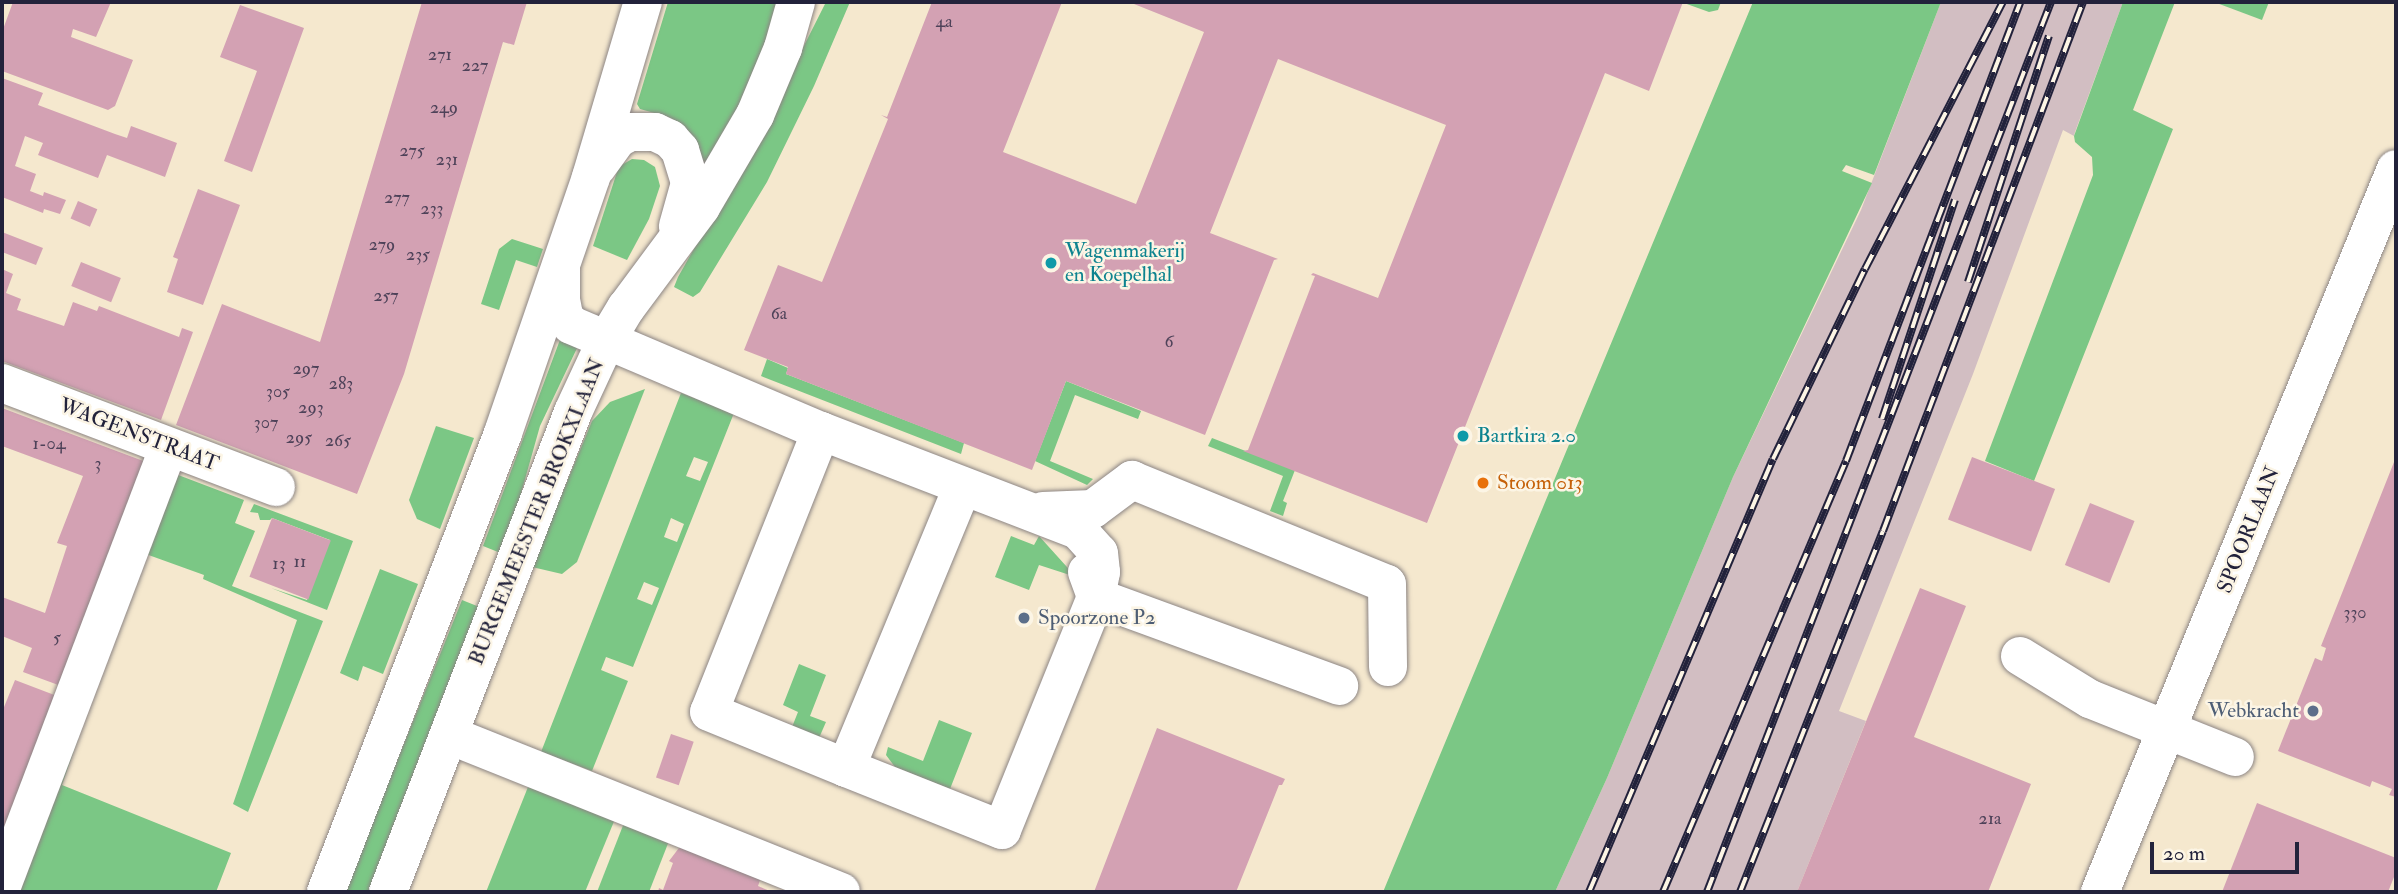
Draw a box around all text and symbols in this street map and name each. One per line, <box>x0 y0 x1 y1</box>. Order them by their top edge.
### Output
house number: 4a <box>935 11 953 33</box>
house number: 271 <box>428 44 452 66</box>
house number: 227 <box>462 55 488 77</box>
house number: 249 <box>430 97 458 119</box>
house number: 275 <box>399 140 425 162</box>
house number: 231 <box>436 149 458 171</box>
house number: 277 <box>384 187 410 209</box>
house number: 233 <box>421 198 443 220</box>
house number: 279 <box>369 234 395 256</box>
place label: Wagenmakerij en Koepelhal <box>1065 238 1185 288</box>
house number: 235 <box>406 244 430 266</box>
marker: Wagenmakerij en Koepelhal <box>1043 255 1059 271</box>
house number: 257 <box>373 285 399 307</box>
house number: 6a <box>771 303 787 325</box>
house number: 6 <box>1164 331 1174 353</box>
street label: BURGEMEESTER BROKXLAAN <box>464 355 610 669</box>
house number: 297 <box>293 358 319 380</box>
house number: 283 <box>329 373 353 395</box>
house number: 305 <box>266 381 290 403</box>
street label: WAGENSTRAAT <box>56 393 222 477</box>
house number: 293 <box>298 397 324 419</box>
house number: 307 <box>254 412 278 434</box>
place label: Bartkira 2.0 <box>1477 423 1576 449</box>
house number: 295 <box>286 427 312 449</box>
marker: Bartkira 2.0 <box>1455 428 1471 444</box>
house number: 265 <box>325 430 351 452</box>
house number: 1-04 <box>33 433 65 455</box>
house number: 3 <box>95 453 101 475</box>
street label: SPOORLAAN <box>2212 463 2286 597</box>
place label: Stoom 013 <box>1497 470 1583 496</box>
marker: Stoom 013 <box>1475 475 1491 491</box>
house number: 11 <box>294 551 306 573</box>
house number: 13 <box>272 553 286 575</box>
house number: 330 <box>2343 602 2367 624</box>
place label: Spoorzone P2 <box>1038 605 1156 631</box>
marker: Spoorzone P2 <box>1016 610 1032 626</box>
house number: 5 <box>53 627 61 649</box>
place label: Webkracht <box>2208 698 2299 724</box>
marker: Webkracht <box>2305 703 2321 719</box>
house number: 21a <box>1979 808 2001 830</box>
scale bar <box>2153 828 2302 872</box>
text: 20 m <box>2163 840 2205 867</box>

